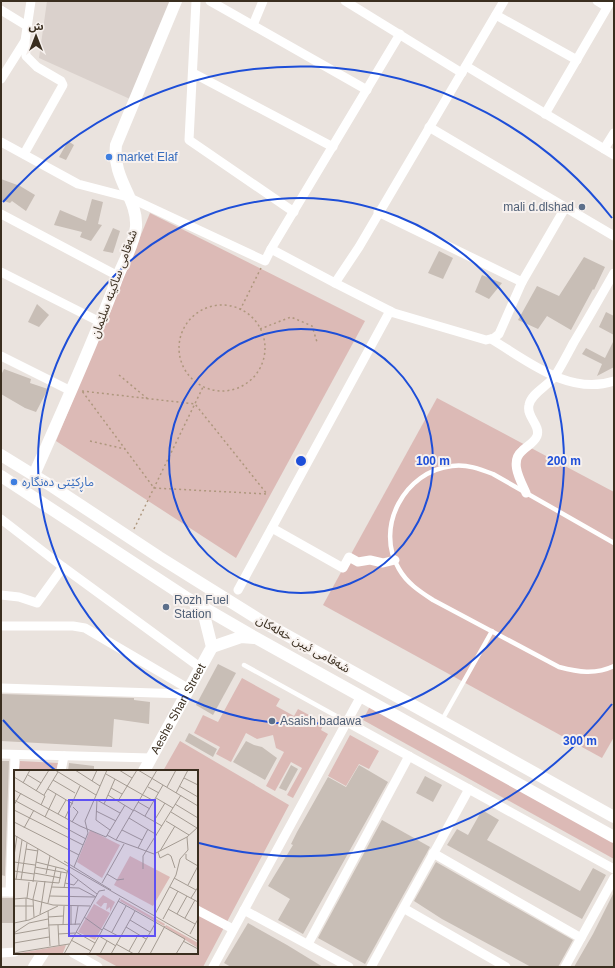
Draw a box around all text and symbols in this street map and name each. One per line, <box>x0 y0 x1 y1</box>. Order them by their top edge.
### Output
north arrow <box>16 16 56 56</box>
text: ش <box>28 20 44 33</box>
place label: market Elaf <box>117 150 178 164</box>
marker: market Elaf <box>104 152 114 162</box>
place label: mali d.dlshad <box>503 200 574 214</box>
marker: mali d.dlshad <box>577 202 587 212</box>
street label: شەقامی ساکینە سلێمان <box>88 228 140 340</box>
centre of rings <box>294 454 308 468</box>
text: 100 m <box>416 454 450 468</box>
text: 200 m <box>547 454 581 468</box>
place label: ماڕكێتی دەنگارە <box>22 475 94 493</box>
marker: ماڕكێتی دەنگارە <box>9 477 19 487</box>
place label: Rozh Fuel Station <box>174 593 229 621</box>
marker: Rozh Fuel Station <box>161 602 171 612</box>
street label: شەقامی ئیبن خەلەکان <box>254 612 352 676</box>
street label: Aeshe Shan Street <box>148 661 209 756</box>
place label: Asaish badawa <box>280 714 362 728</box>
marker: Asaish badawa <box>267 716 277 726</box>
text: 300 m <box>563 734 597 748</box>
inset map <box>14 770 198 954</box>

